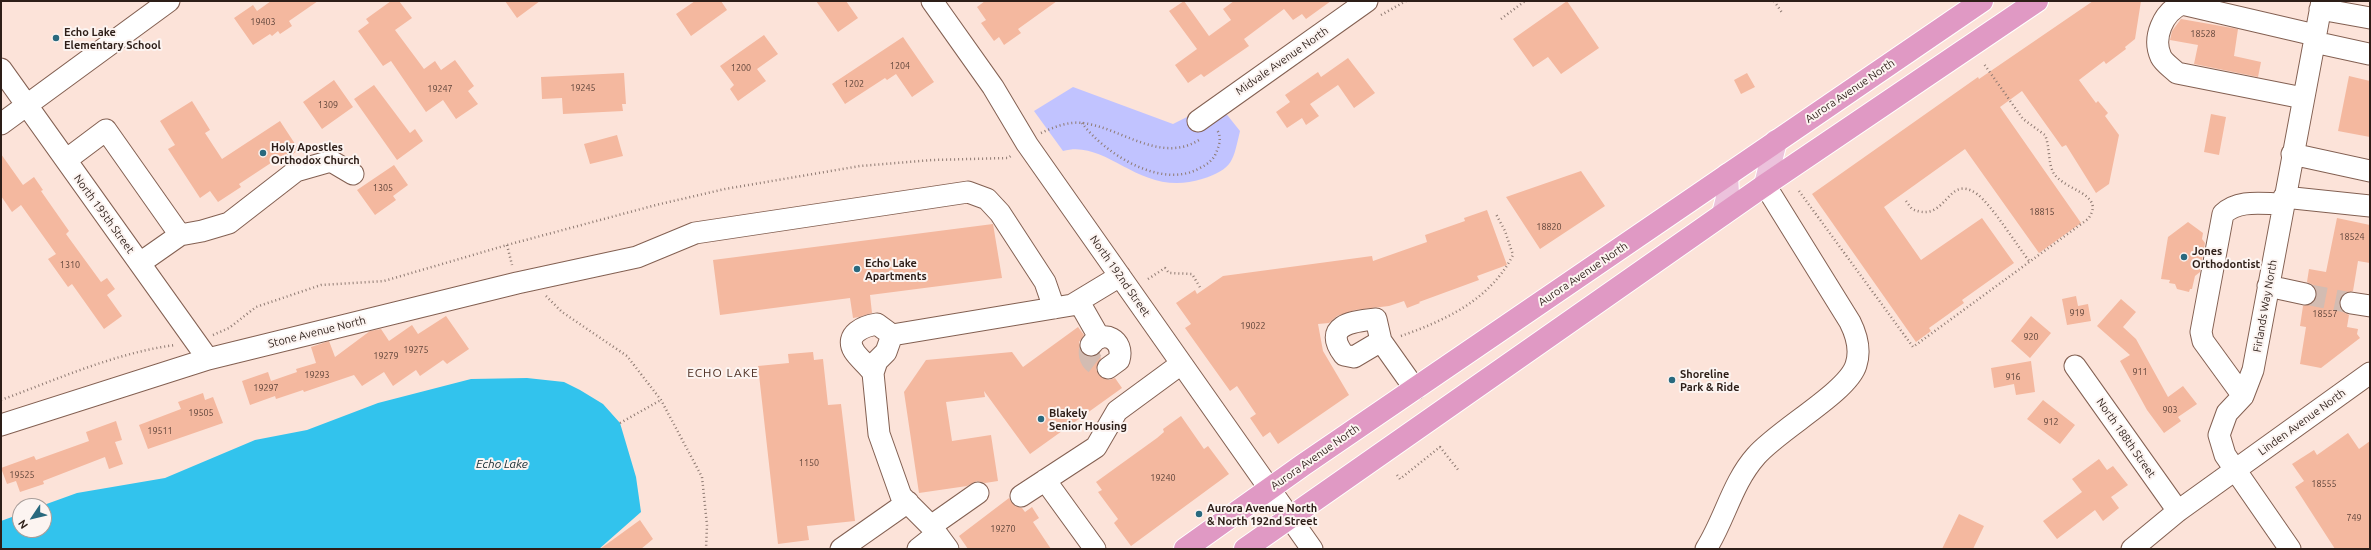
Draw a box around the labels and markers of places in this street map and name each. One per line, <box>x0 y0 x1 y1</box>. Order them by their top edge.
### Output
place label: Echo Lake Elementary School <box>64 25 161 51</box>
marker: Echo Lake Elementary School <box>51 33 61 43</box>
place label: Holy Apostles Orthodox Church <box>271 140 360 166</box>
marker: Holy Apostles Orthodox Church <box>258 148 268 158</box>
place label: Jones Orthodontist <box>2192 244 2260 270</box>
marker: Jones Orthodontist <box>2179 252 2189 262</box>
place label: Echo Lake Apartments <box>865 256 927 282</box>
marker: Echo Lake Apartments <box>852 264 862 274</box>
place label: Shoreline Park & Ride <box>1680 367 1739 393</box>
marker: Shoreline Park & Ride <box>1667 375 1677 385</box>
place label: Blakely Senior Housing <box>1049 406 1127 432</box>
marker: Blakely Senior Housing <box>1036 414 1046 424</box>
place label: Aurora Avenue North & North 192nd Street <box>1207 501 1317 527</box>
marker: Aurora Avenue North & North 192nd Street <box>1194 509 1204 519</box>

